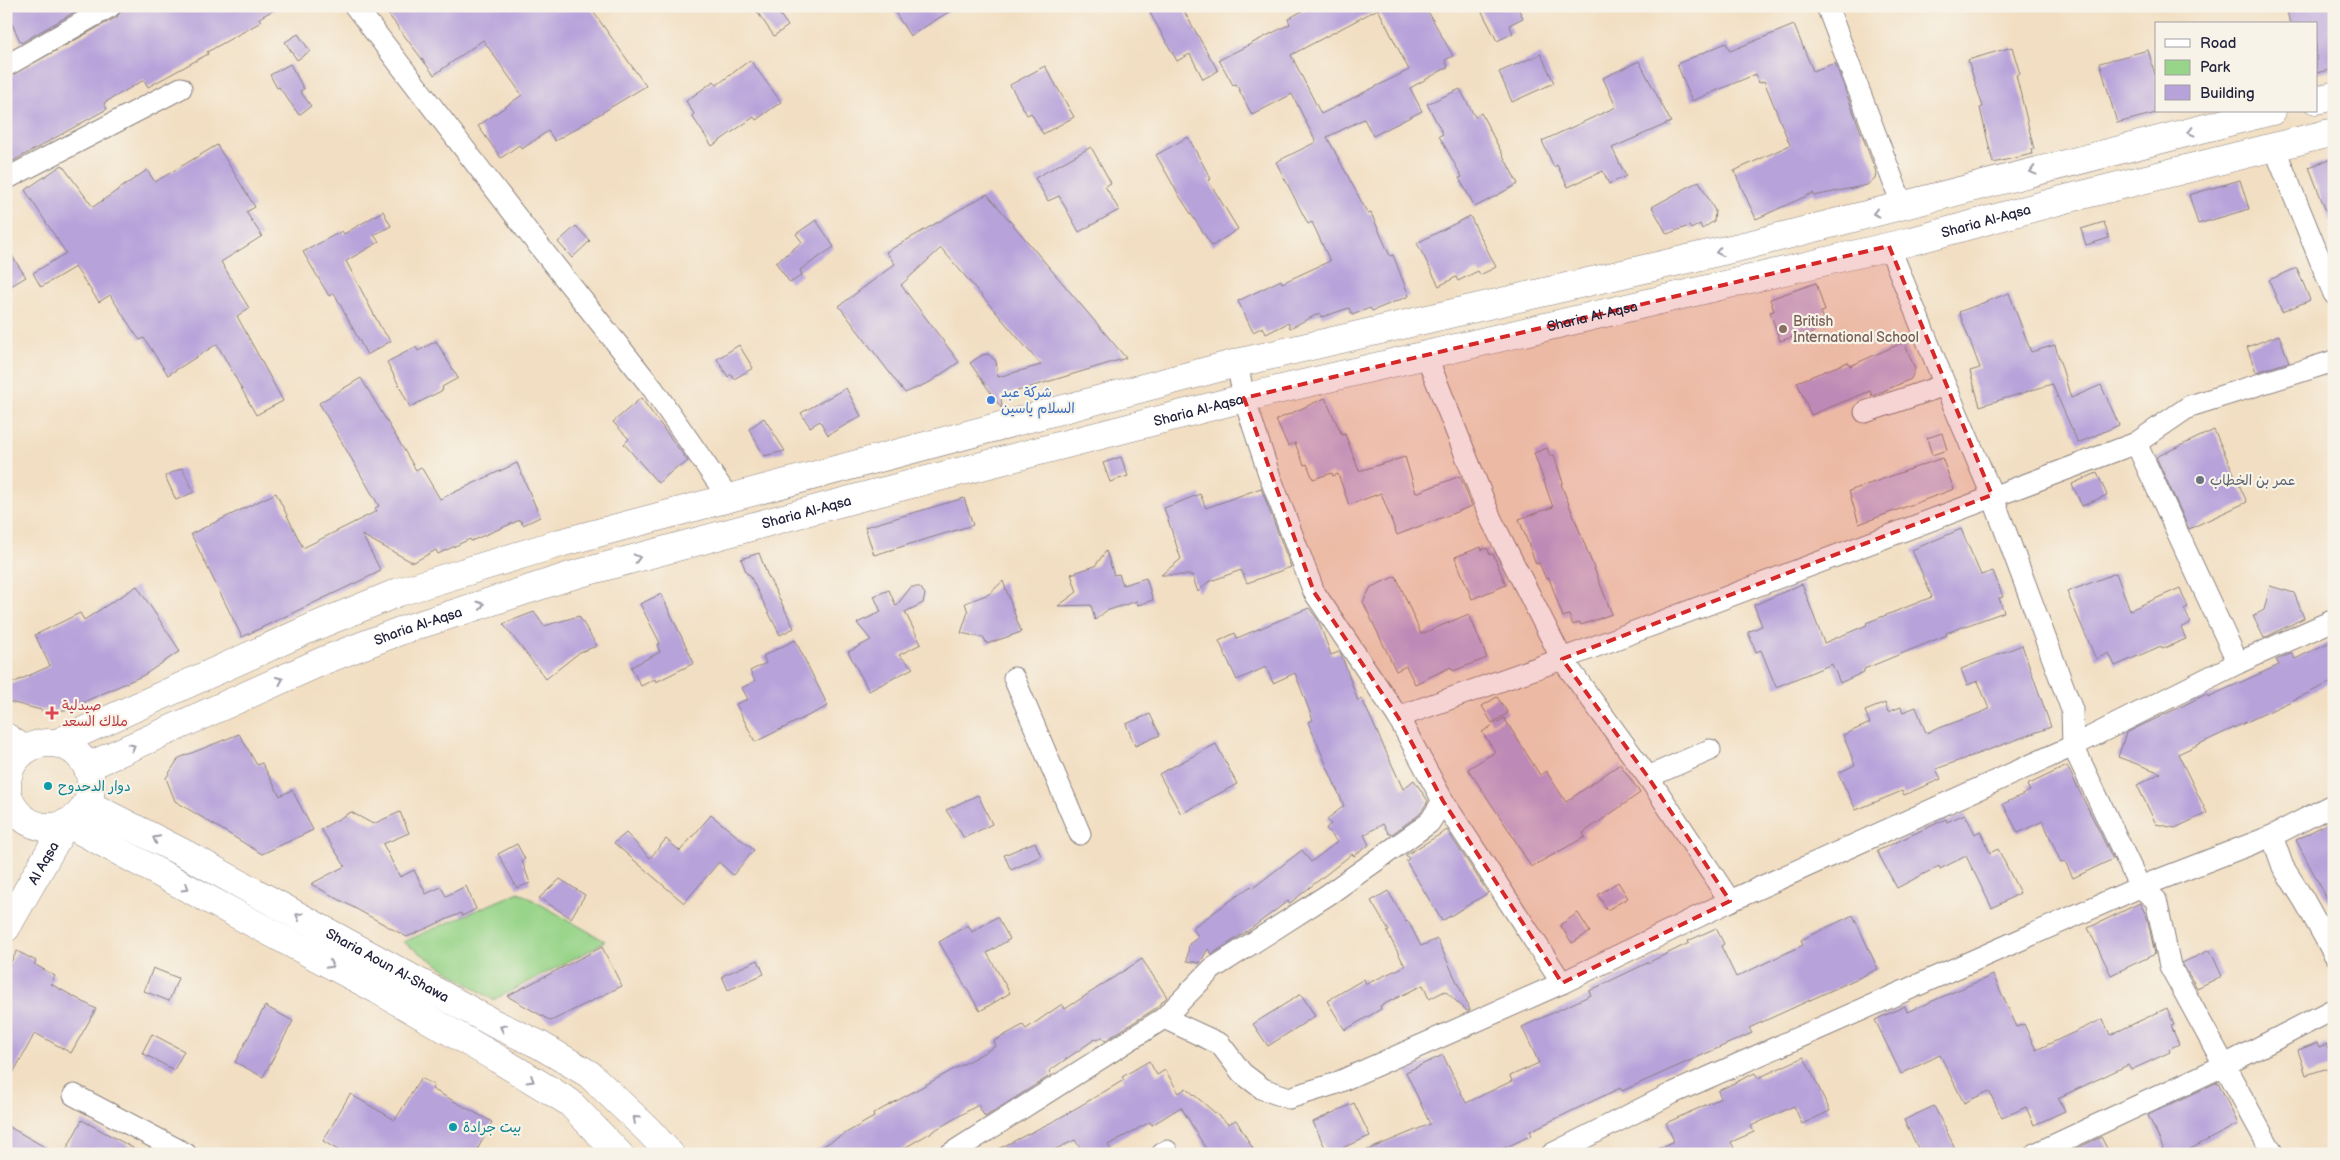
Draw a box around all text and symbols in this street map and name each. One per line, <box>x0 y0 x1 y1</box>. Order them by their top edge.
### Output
legend <box>2155 22 2318 112</box>
text: Road <box>2200 34 2236 53</box>
text: Park <box>2200 58 2231 77</box>
text: Building <box>2200 84 2255 103</box>
one-way arrow <box>2187 126 2195 136</box>
one-way arrow <box>2030 166 2038 176</box>
street label: Sharia Al-Aqsa <box>1939 200 2033 241</box>
one-way arrow <box>1872 207 1881 218</box>
one-way arrow <box>1714 246 1723 257</box>
street label: Sharia Al-Aqsa <box>1545 297 1639 335</box>
place label: British International School <box>1793 313 1919 346</box>
marker: British International School <box>1777 323 1789 335</box>
place label: شركة عبد السلام ياسين <box>1001 384 1075 419</box>
street label: Sharia Al-Aqsa <box>1152 390 1245 430</box>
marker: شركة عبد السلام ياسين <box>985 394 997 406</box>
place label: عمر بن الخطاب <box>2210 472 2295 489</box>
marker: عمر بن الخطاب <box>2194 474 2206 486</box>
street label: Sharia Al-Aqsa <box>760 492 853 532</box>
one-way arrow <box>632 553 641 564</box>
one-way arrow <box>476 600 485 610</box>
street label: Sharia Al-Aqsa <box>371 603 464 649</box>
one-way arrow <box>275 676 284 687</box>
place label: صيدلية ملاك السعد <box>62 697 128 730</box>
marker: صيدلية ملاك السعد <box>46 707 58 719</box>
one-way arrow <box>127 742 136 753</box>
place label: دوار الدحدوح <box>58 778 131 796</box>
marker: دوار الدحدوح <box>42 780 54 792</box>
one-way arrow <box>152 835 161 845</box>
street label: Al Aqsa <box>24 838 62 887</box>
one-way arrow <box>181 882 190 892</box>
one-way arrow <box>295 913 304 923</box>
street label: Sharia Aoun Al-Shawa <box>323 924 452 1006</box>
one-way arrow <box>324 958 333 968</box>
one-way arrow <box>499 1023 508 1034</box>
one-way arrow <box>526 1073 535 1083</box>
one-way arrow <box>632 1116 641 1125</box>
place label: بيت جرادة <box>463 1119 521 1136</box>
marker: بيت جرادة <box>447 1121 459 1133</box>

